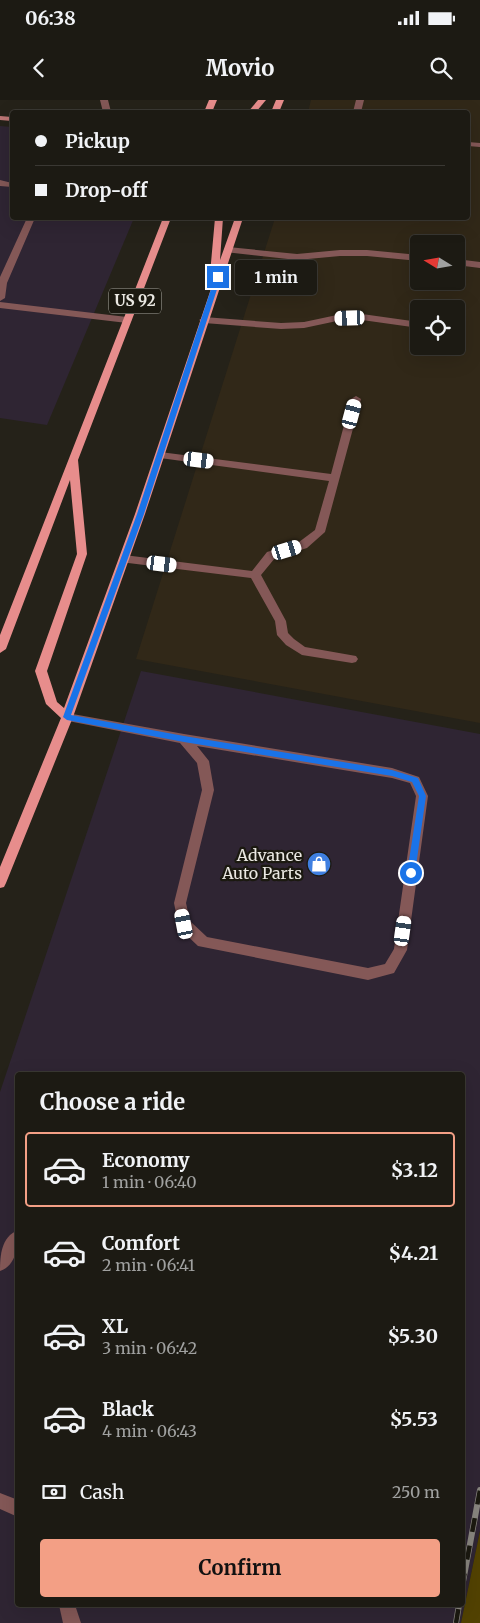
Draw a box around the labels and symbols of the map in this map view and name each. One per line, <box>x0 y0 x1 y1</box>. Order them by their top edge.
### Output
north arrow <box>410 235 465 290</box>
callout: 1 min <box>236 260 318 294</box>
route end <box>207 266 229 288</box>
road number: US 92 <box>109 288 161 314</box>
car <box>334 310 365 326</box>
car <box>340 398 363 430</box>
car <box>183 451 214 469</box>
car <box>270 538 303 562</box>
car <box>146 555 177 573</box>
place label: Advance Auto Parts <box>221 845 302 883</box>
shop icon: Advance Auto Parts <box>306 851 332 877</box>
route start <box>400 862 422 884</box>
car <box>173 908 194 940</box>
car <box>393 915 412 947</box>

